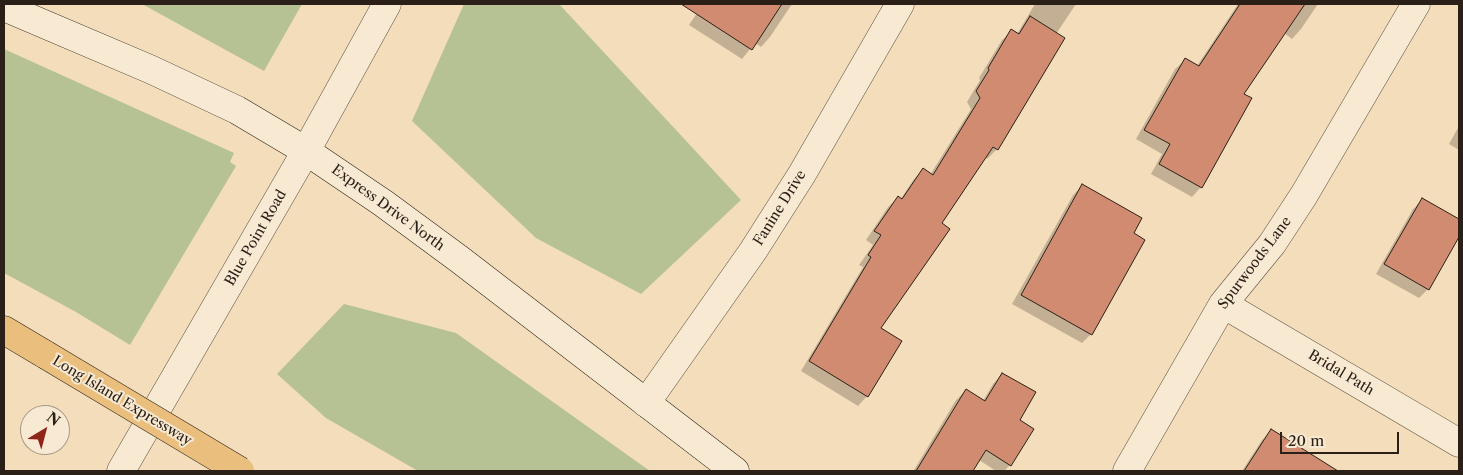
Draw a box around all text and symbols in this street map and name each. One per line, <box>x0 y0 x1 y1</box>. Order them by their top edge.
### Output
street label: Express Drive North <box>328 161 448 255</box>
street label: Fanine Drive <box>750 167 810 249</box>
street label: Blue Point Road <box>222 187 290 289</box>
street label: Spurwoods Lane <box>1215 213 1295 313</box>
street label: Bridal Path <box>1305 347 1377 399</box>
street label: Long Island Expressway <box>49 353 195 449</box>
north arrow <box>20 405 70 455</box>
text: N <box>43 408 64 430</box>
scale bar <box>1283 422 1402 454</box>
text: 20 m <box>1288 431 1324 450</box>

